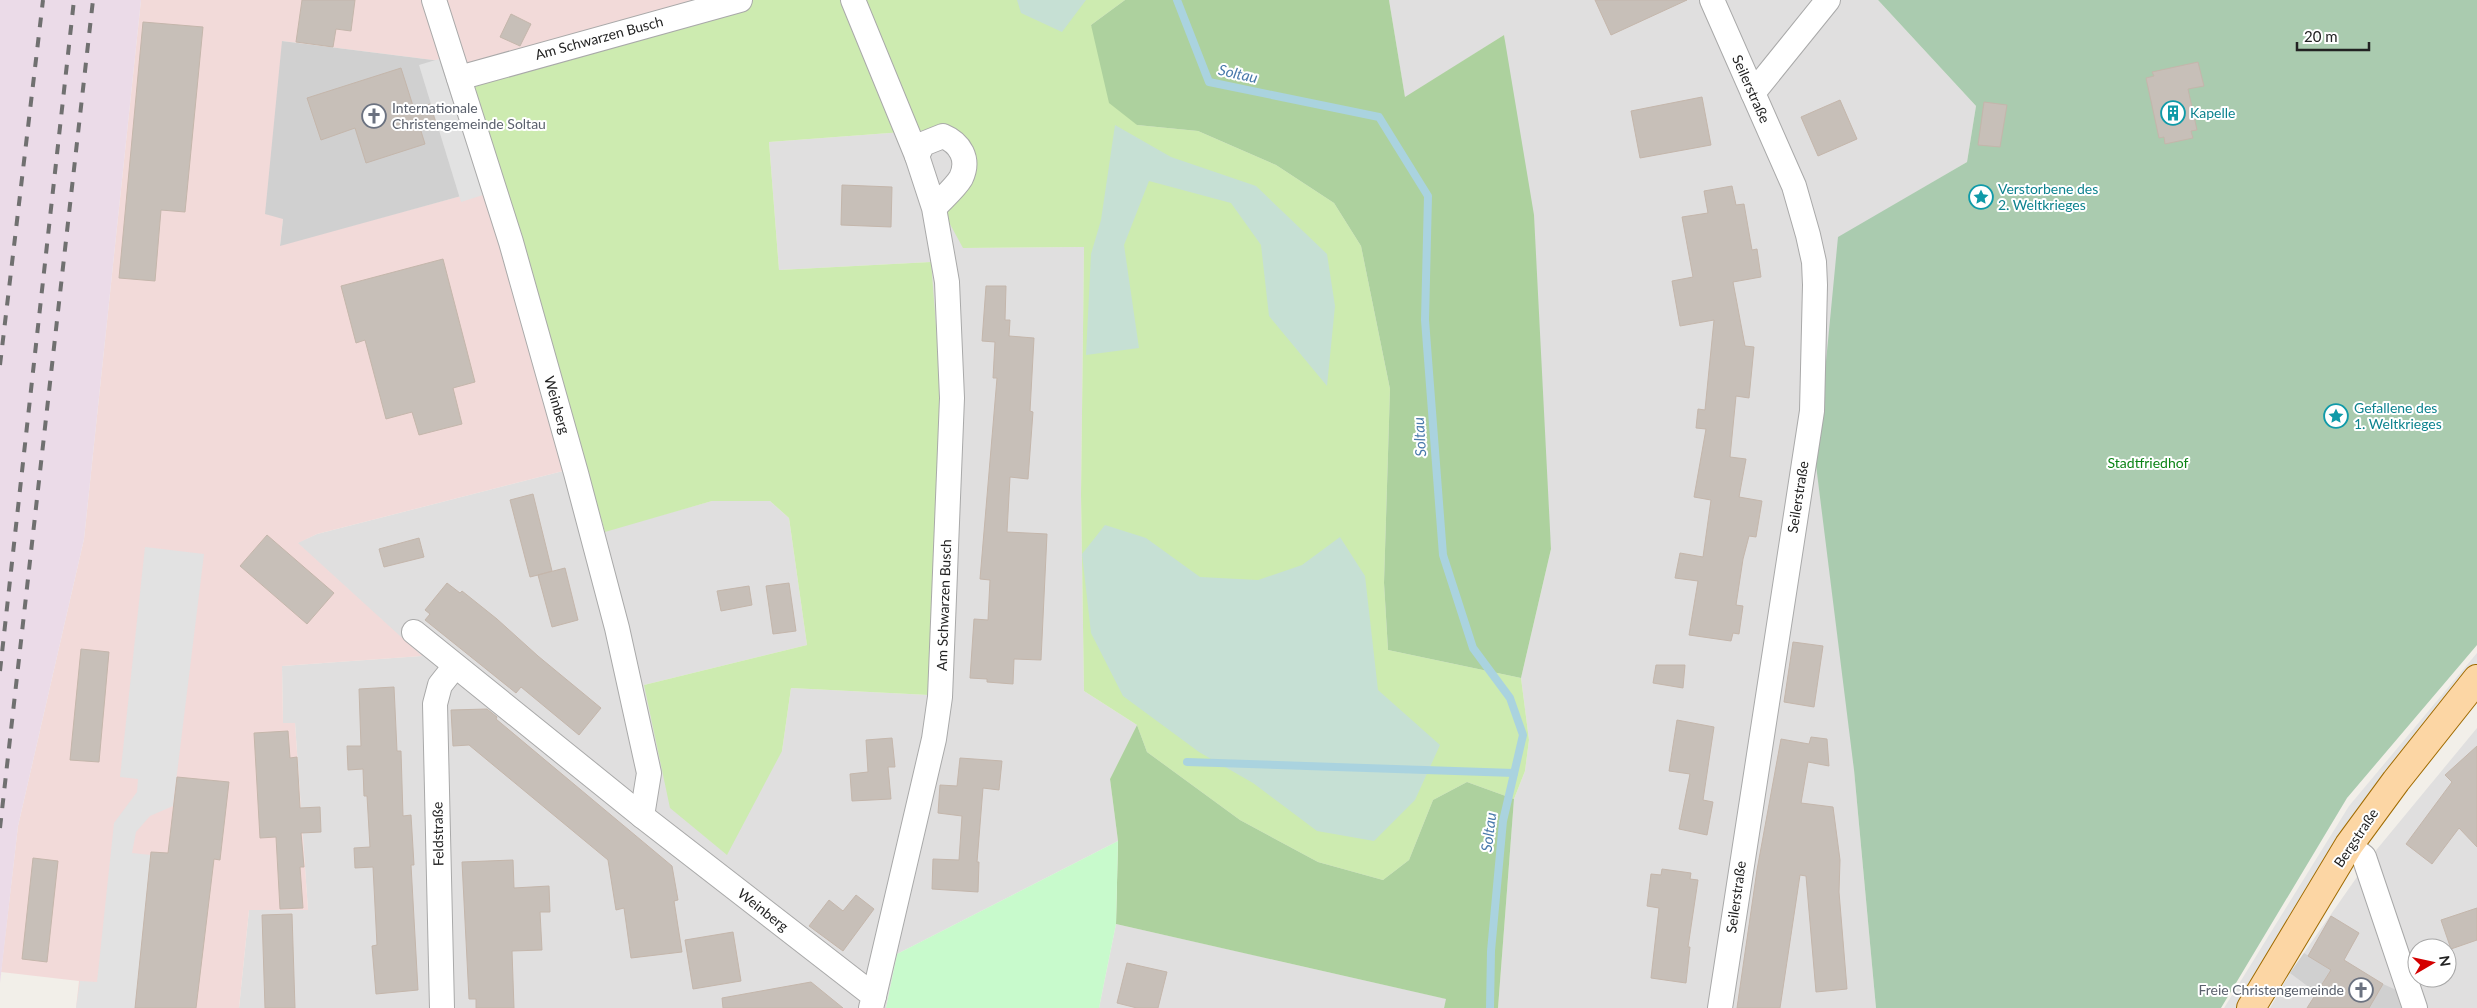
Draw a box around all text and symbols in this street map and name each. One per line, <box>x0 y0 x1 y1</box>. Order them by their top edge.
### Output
street label: Am Schwarzen Busch <box>533 12 665 63</box>
scale bar <box>2297 20 2370 52</box>
text: 20 m <box>2304 27 2338 45</box>
street label: Seilerstraße <box>1729 52 1774 125</box>
water label: Soltau <box>1217 60 1260 86</box>
place label: Internationale Christengemeinde Soltau <box>392 99 546 132</box>
building icon: Kapelle <box>2160 100 2186 126</box>
church icon: Internationale Christengemeinde Soltau <box>361 103 387 129</box>
place label: Kapelle <box>2190 104 2235 121</box>
place label: Verstorbene des 2. Weltkrieges <box>1998 180 2098 213</box>
place icon: Verstorbene des 2. Weltkrieges <box>1968 184 1994 210</box>
street label: Weinberg <box>541 374 574 436</box>
place label: Gefallene des 1. Weltkrieges <box>2354 399 2442 432</box>
place icon: Gefallene des 1. Weltkrieges <box>2323 403 2349 429</box>
water label: Soltau <box>1409 417 1429 457</box>
park label: Stadtfriedhof <box>2108 454 2189 471</box>
street label: Seilerstraße <box>1783 460 1812 534</box>
street label: Am Schwarzen Busch <box>933 539 954 671</box>
street label: Feldstraße <box>428 802 447 866</box>
street label: Bergstraße <box>2330 805 2381 870</box>
water label: Soltau <box>1477 811 1499 853</box>
street label: Seilerstraße <box>1722 860 1749 934</box>
street label: Weinberg <box>735 885 792 935</box>
north arrow <box>2407 938 2457 988</box>
text: N <box>2436 954 2455 968</box>
church icon: Freie Christengemeinde <box>2348 977 2374 1003</box>
place label: Freie Christengemeinde <box>2198 981 2344 998</box>

